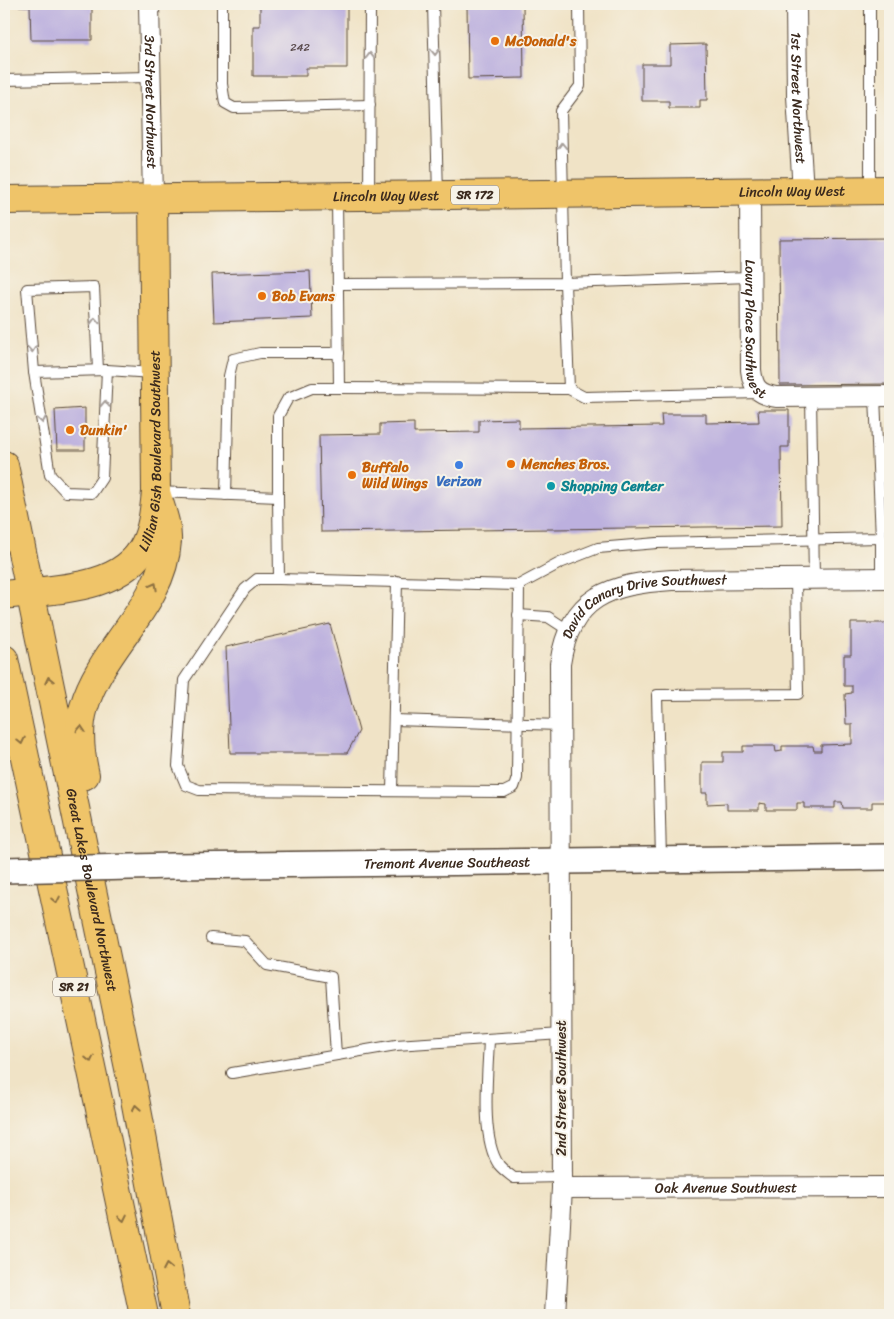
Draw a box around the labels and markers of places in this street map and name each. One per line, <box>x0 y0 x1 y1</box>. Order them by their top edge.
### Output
place label: McDonald's <box>504 29 577 54</box>
marker: McDonald's <box>489 35 501 47</box>
place label: Bob Evans <box>272 284 335 309</box>
marker: Bob Evans <box>256 290 268 302</box>
place label: Dunkin' <box>80 418 128 443</box>
marker: Dunkin' <box>64 424 76 436</box>
place label: Menches Bros. <box>520 452 610 477</box>
place label: Buffalo Wild Wings <box>362 455 428 496</box>
marker: Menches Bros. <box>505 458 517 470</box>
marker: Verizon <box>453 459 465 471</box>
marker: Buffalo Wild Wings <box>346 469 358 481</box>
place label: Verizon <box>436 469 482 494</box>
place label: Shopping Center <box>560 474 665 499</box>
marker: Shopping Center <box>545 480 557 492</box>

